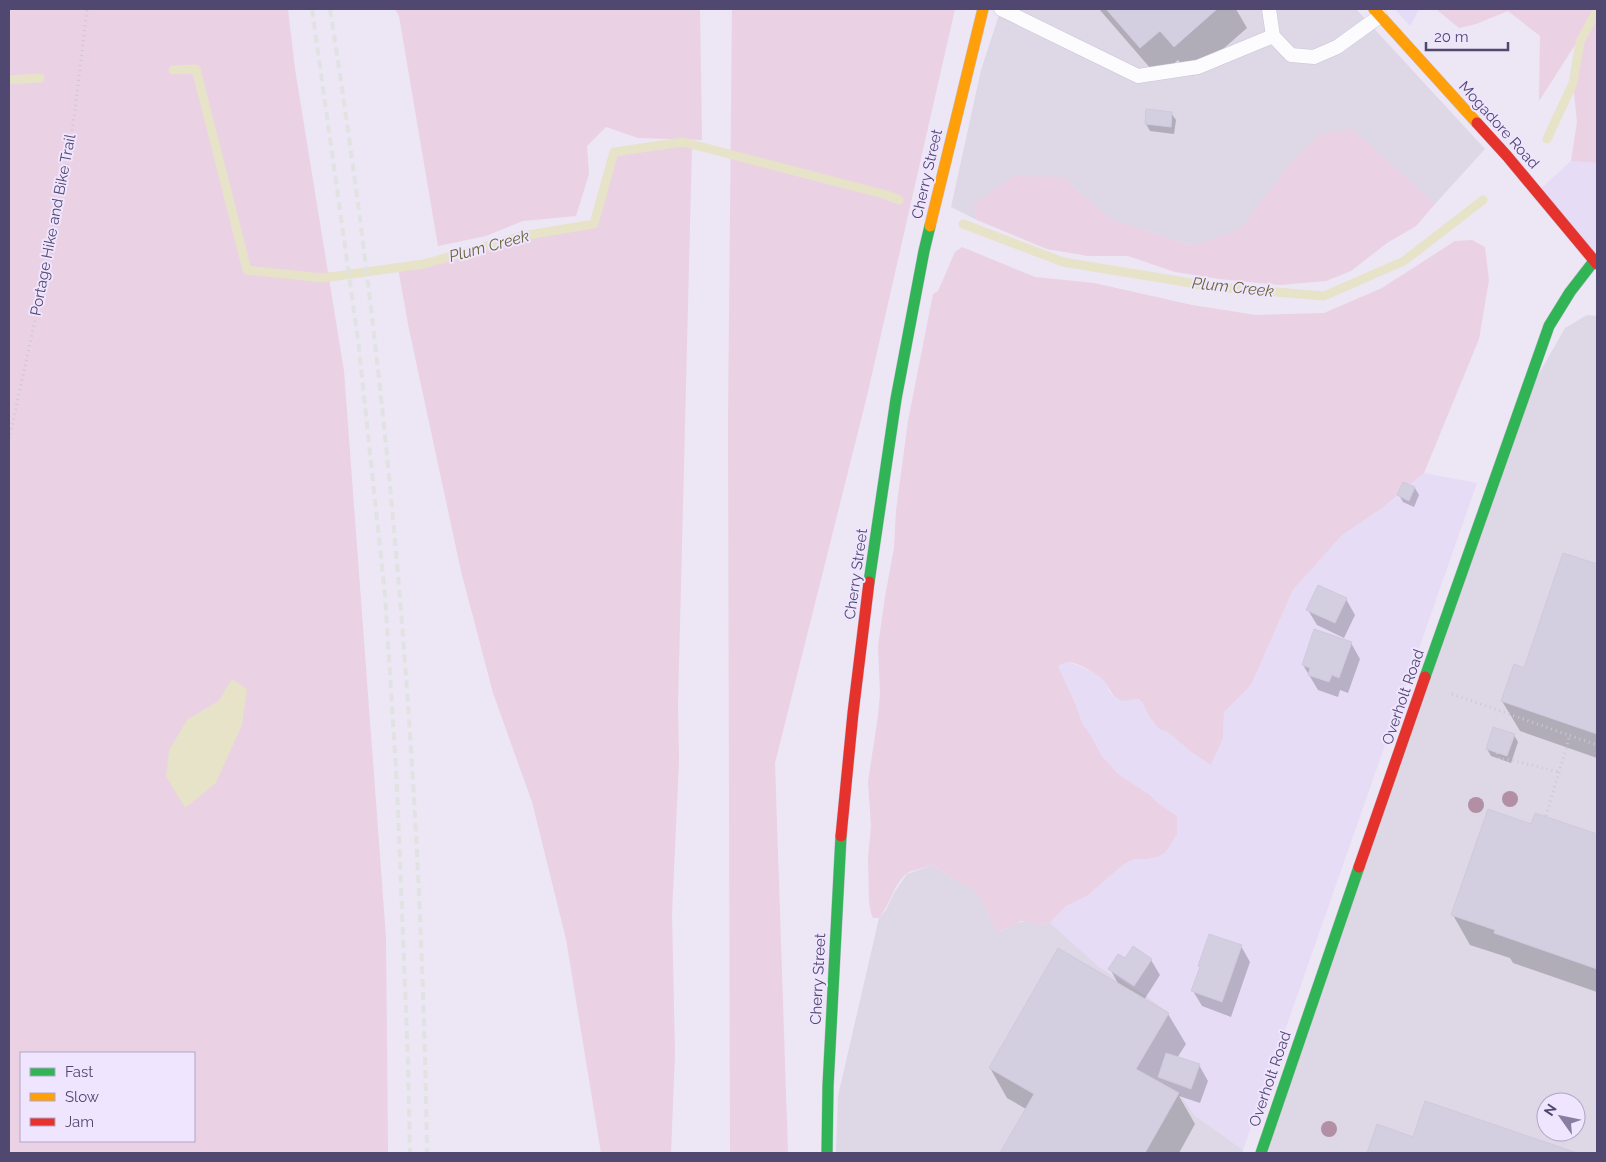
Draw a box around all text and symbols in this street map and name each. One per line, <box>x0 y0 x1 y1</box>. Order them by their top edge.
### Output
scale bar <box>1426 20 1508 52</box>
text: 20 m <box>1434 28 1469 46</box>
street label: Mogadore Road <box>1455 78 1543 172</box>
street label: Cherry Street <box>908 127 946 221</box>
street label: Portage Hike and Bike Trail <box>27 132 80 317</box>
water label: Plum Creek <box>447 226 532 266</box>
water label: Plum Creek <box>1191 273 1275 301</box>
street label: Cherry Street <box>841 527 871 621</box>
street label: Overholt Road <box>1378 647 1428 747</box>
street label: Cherry Street <box>807 933 829 1025</box>
street label: Overholt Road <box>1245 1029 1295 1129</box>
legend <box>20 1052 195 1142</box>
text: Fast <box>65 1063 93 1081</box>
text: Slow <box>65 1088 99 1106</box>
north arrow <box>1536 1092 1586 1142</box>
text: N <box>1540 1101 1560 1119</box>
text: Jam <box>65 1113 94 1131</box>

